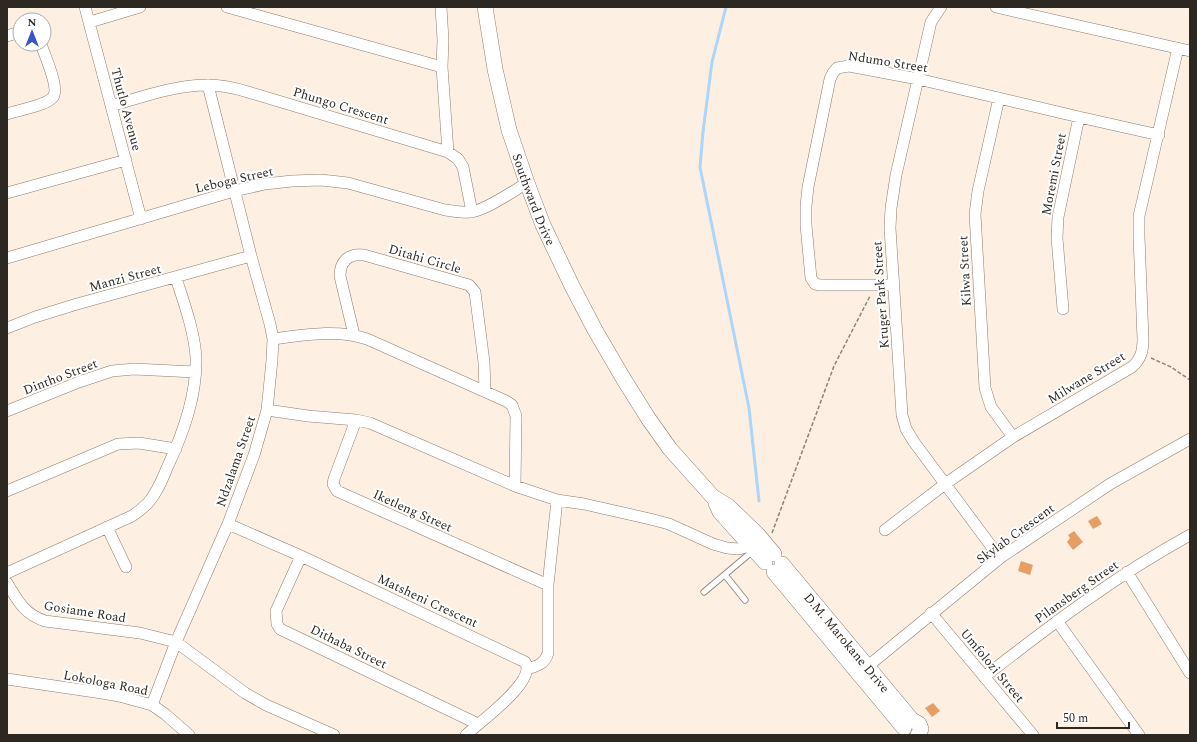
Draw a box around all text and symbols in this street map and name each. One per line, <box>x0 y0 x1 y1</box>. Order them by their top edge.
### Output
north arrow <box>12 12 52 52</box>
text: N <box>28 14 37 31</box>
street label: Ndumo Street <box>847 46 930 78</box>
street label: Thutlo Avenue <box>105 66 147 153</box>
street label: Phungo Crescent <box>290 82 391 130</box>
street label: Moremi Street <box>1036 131 1072 217</box>
street label: Southward Drive <box>507 151 560 249</box>
street label: Leboga Street <box>193 161 276 199</box>
street label: Kilwa Street <box>953 235 977 307</box>
street label: Ditahi Circle <box>386 239 463 279</box>
street label: Kruger Park Street <box>867 240 895 349</box>
street label: Manzi Street <box>87 259 164 297</box>
street label: Milwane Street <box>1044 346 1130 409</box>
street label: Dintho Street <box>20 353 101 400</box>
street label: Ndzalama Street <box>211 413 261 510</box>
street label: Iketleng Street <box>370 484 456 538</box>
street label: Skylab Crescent <box>972 498 1059 569</box>
street label: Pilansberg Street <box>1030 555 1123 628</box>
street label: Matsheni Crescent <box>374 569 482 633</box>
street label: D.M. Marokane Drive <box>799 588 894 698</box>
street label: Gosiame Road <box>42 596 127 628</box>
street label: Dithaba Street <box>307 620 391 674</box>
street label: Umfolozi Street <box>955 624 1029 707</box>
street label: Lokologa Road <box>62 665 150 701</box>
scale bar <box>1057 704 1129 730</box>
text: 50 m <box>1063 709 1088 728</box>

